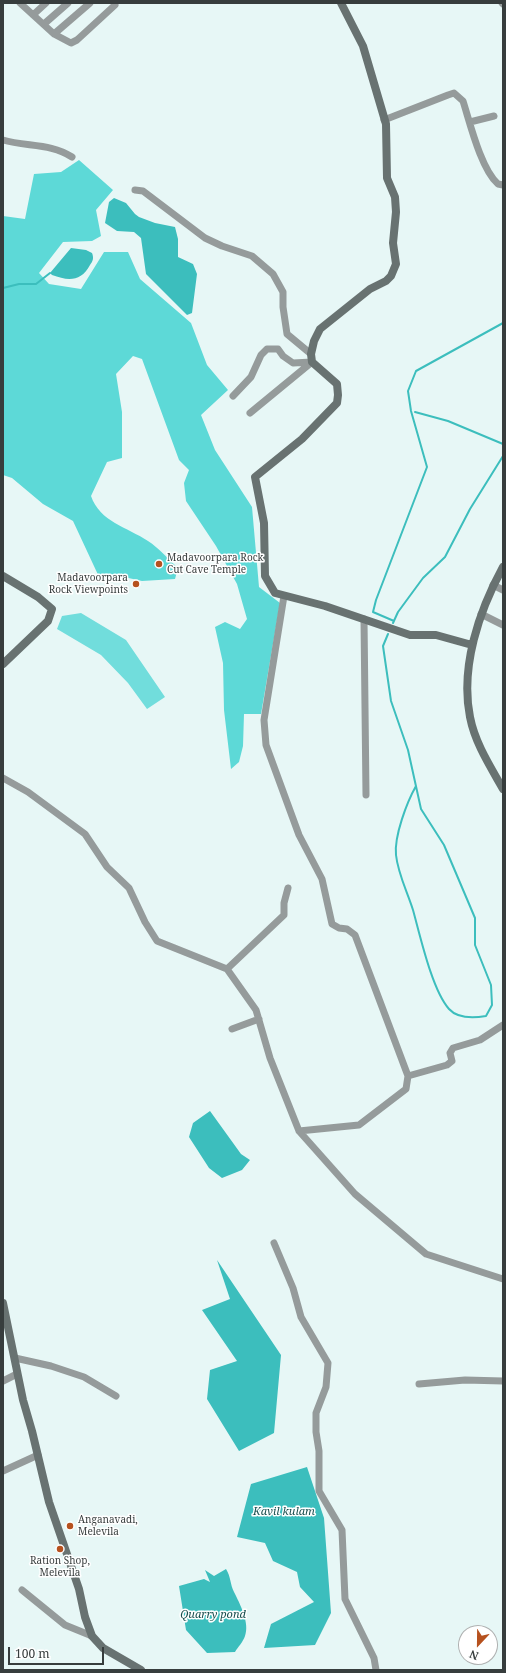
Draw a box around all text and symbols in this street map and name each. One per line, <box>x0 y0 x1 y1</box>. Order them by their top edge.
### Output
place label: Madavoorpara Rock Cut Cave Temple <box>167 552 263 576</box>
marker: Madavoorpara Rock Cut Cave Temple <box>154 559 164 569</box>
place label: Madavoorpara Rock Viewpoints <box>49 572 128 596</box>
marker: Madavoorpara Rock Viewpoints <box>131 579 141 589</box>
water label: Kavil kulam <box>253 1505 315 1519</box>
place label: Anganavadi, Melevila <box>78 1514 138 1538</box>
marker: Anganavadi, Melevila <box>65 1521 75 1531</box>
marker: Ration Shop, Melevila <box>55 1544 65 1554</box>
place label: Ration Shop, Melevila <box>30 1555 90 1578</box>
water label: Quarry pond <box>180 1608 246 1622</box>
north arrow <box>458 1625 498 1665</box>
scale bar <box>10 1639 106 1665</box>
text: 100 m <box>15 1645 50 1662</box>
text: N <box>467 1647 481 1664</box>

